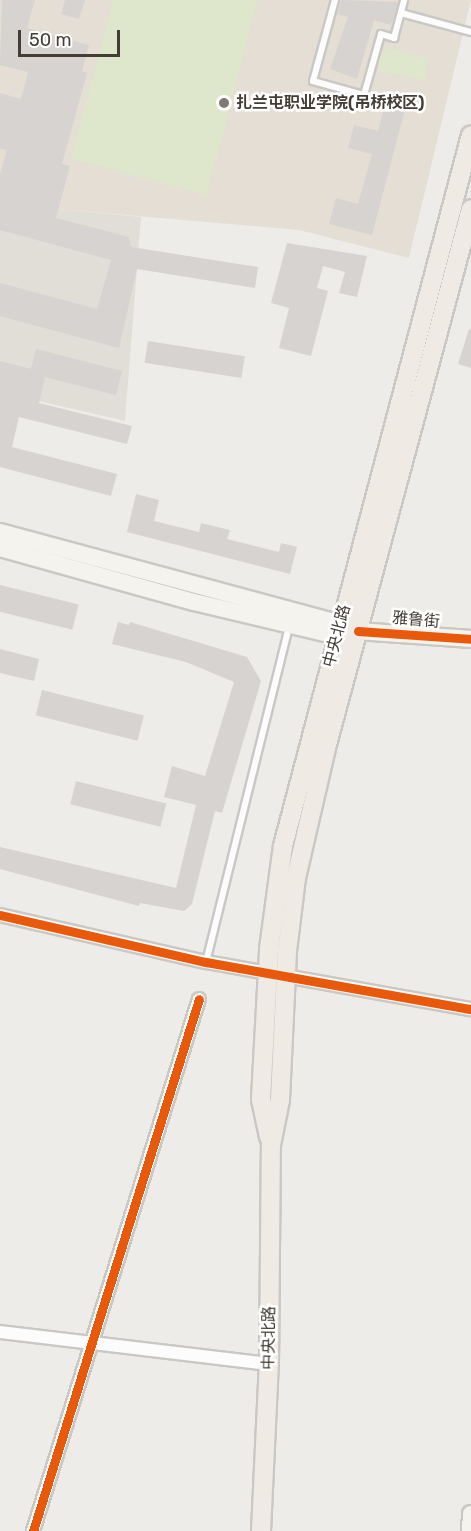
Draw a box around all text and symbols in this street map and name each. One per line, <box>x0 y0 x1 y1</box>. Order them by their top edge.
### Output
scale bar <box>21 18 123 56</box>
text: 50 m <box>29 29 72 51</box>
place label: 扎兰屯职业学院(吊桥校区) <box>236 93 424 113</box>
marker: 扎兰屯职业学院(吊桥校区) <box>217 96 231 110</box>
street label: 中央北路 <box>319 603 355 669</box>
street label: 雅鲁街 <box>391 608 441 632</box>
street label: 中央北路 <box>259 1306 279 1370</box>

